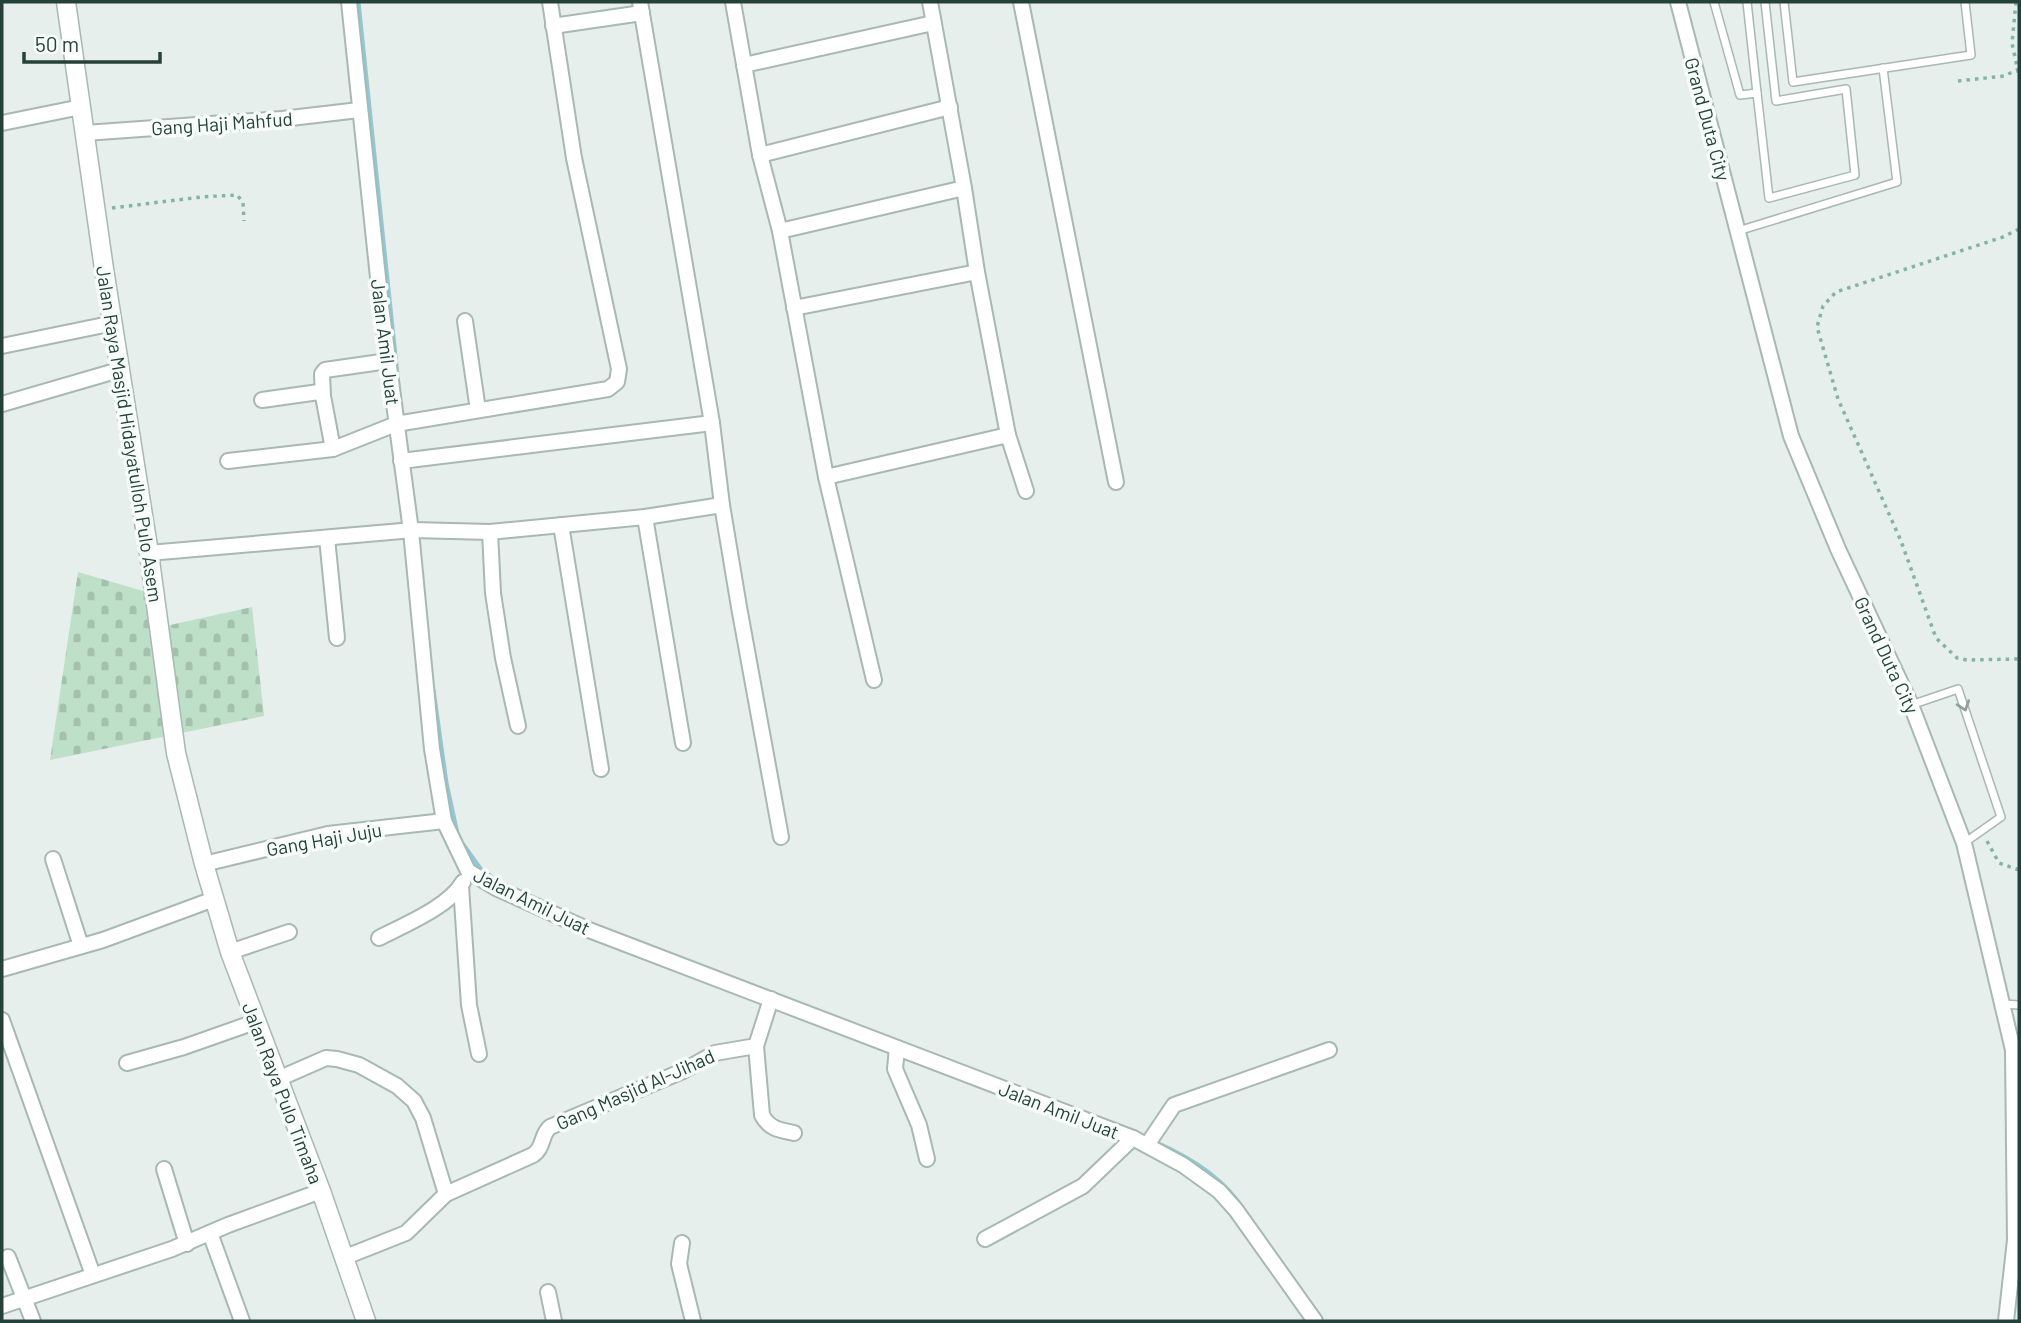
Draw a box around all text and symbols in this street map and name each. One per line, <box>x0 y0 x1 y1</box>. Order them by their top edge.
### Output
scale bar <box>24 21 161 65</box>
text: 50 m <box>35 31 79 56</box>
street label: Grand Duta City <box>1681 55 1736 183</box>
street label: Gang Haji Mahfud <box>151 107 293 139</box>
street label: Jalan Raya Masjid Hidayatulloh Pulo Asem <box>92 264 168 604</box>
street label: Jalan Amil Juat <box>367 278 405 406</box>
street label: Grand Duta City <box>1850 593 1924 717</box>
one-way arrow <box>1956 700 1970 712</box>
street label: Gang Haji Juju <box>264 818 384 860</box>
street label: Jalan Amil Juat <box>470 863 594 939</box>
street label: Jalan Raya Pulo Timaha <box>238 999 328 1187</box>
street label: Gang Masjid Al-Jihad <box>552 1044 718 1134</box>
street label: Jalan Amil Juat <box>996 1077 1122 1143</box>

